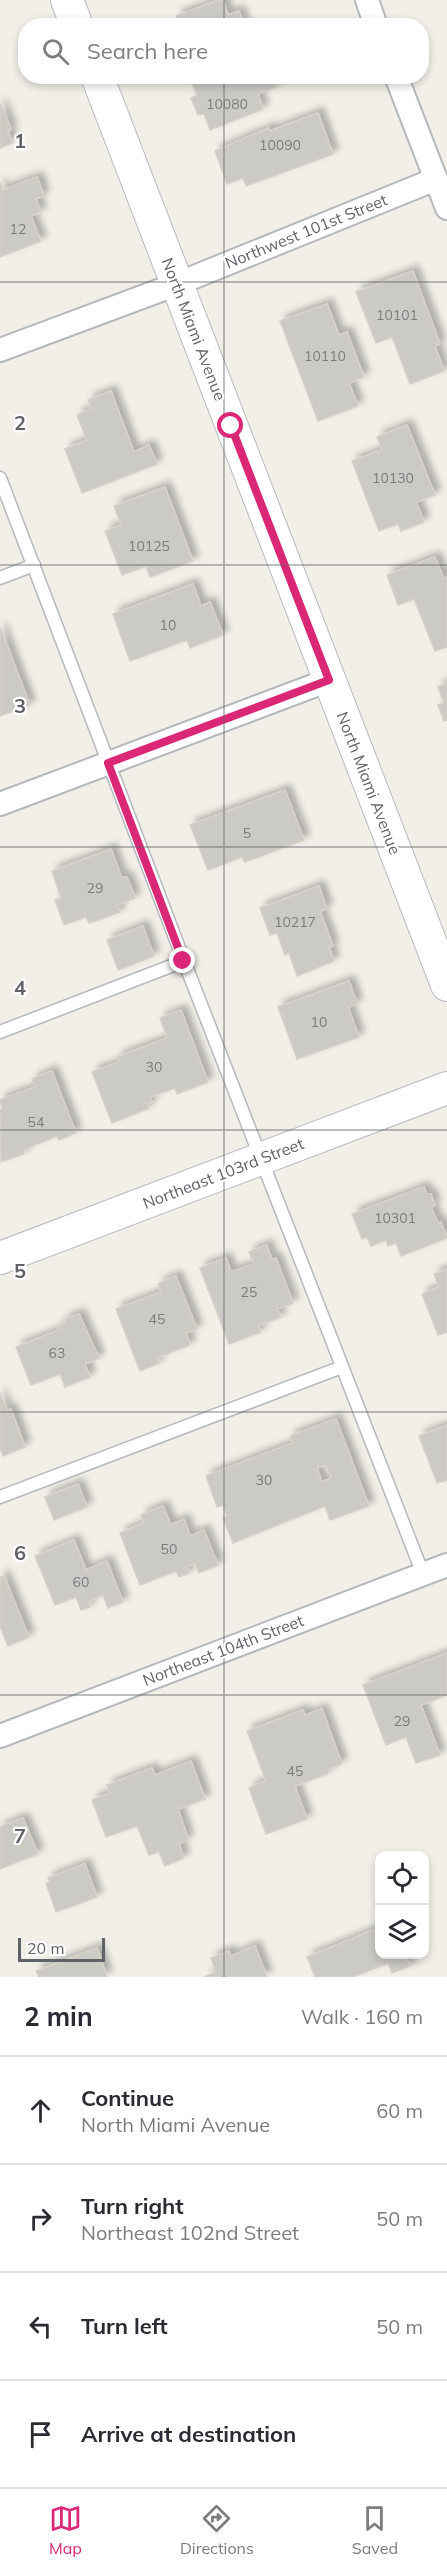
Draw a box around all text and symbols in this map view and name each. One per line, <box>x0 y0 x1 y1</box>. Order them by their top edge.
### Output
search box <box>18 18 429 84</box>
icon: search <box>39 35 72 68</box>
text: Search here <box>87 37 208 65</box>
house number: 10080 <box>206 95 248 113</box>
text: 1 <box>14 128 26 153</box>
house number: 10090 <box>259 136 301 154</box>
street label: Northwest 101st Street <box>222 189 390 273</box>
house number: 12 <box>10 220 26 238</box>
street label: North Miami Avenue <box>158 255 230 403</box>
house number: 10101 <box>376 306 418 324</box>
house number: 10110 <box>304 347 346 365</box>
text: 2 <box>14 410 26 435</box>
route start <box>217 412 243 438</box>
house number: 10130 <box>372 469 414 487</box>
house number: 10125 <box>128 537 170 555</box>
house number: 10 <box>160 616 176 634</box>
text: 3 <box>14 693 26 718</box>
street label: North Miami Avenue <box>333 709 405 857</box>
house number: 5 <box>243 824 251 842</box>
house number: 29 <box>87 879 103 897</box>
house number: 10217 <box>274 913 316 931</box>
route end <box>169 947 195 973</box>
text: 4 <box>14 975 26 1000</box>
house number: 10 <box>311 1013 327 1031</box>
house number: 30 <box>146 1058 162 1076</box>
house number: 54 <box>28 1113 45 1131</box>
street label: Northeast 103rd Street <box>140 1133 307 1213</box>
house number: 10301 <box>374 1209 416 1227</box>
text: 5 <box>14 1258 26 1283</box>
house number: 25 <box>241 1283 257 1301</box>
house number: 45 <box>149 1310 165 1328</box>
house number: 63 <box>49 1344 65 1362</box>
house number: 30 <box>256 1471 272 1489</box>
text: 6 <box>14 1540 26 1565</box>
house number: 50 <box>161 1540 177 1558</box>
house number: 60 <box>73 1573 89 1591</box>
street label: Northeast 104th Street <box>140 1610 307 1690</box>
house number: 29 <box>394 1712 410 1730</box>
house number: 45 <box>287 1762 303 1780</box>
text: 7 <box>14 1823 26 1848</box>
map controls <box>375 1851 429 1959</box>
button: locate <box>375 1851 429 1905</box>
button: layers <box>375 1905 429 1959</box>
scale bar <box>18 1935 105 1962</box>
text: 20 m <box>27 1938 64 1958</box>
text: 2 min <box>24 2000 93 2033</box>
text: Walk · 160 m <box>301 2004 423 2029</box>
text: Continue <box>81 2084 174 2112</box>
icon: ahead <box>24 2094 57 2127</box>
text: 60 m <box>376 2098 423 2123</box>
text: North Miami Avenue <box>81 2112 270 2137</box>
text: Turn right <box>81 2192 184 2220</box>
icon: right <box>24 2202 57 2235</box>
text: 50 m <box>376 2206 423 2231</box>
text: Northeast 102nd Street <box>81 2220 299 2245</box>
icon: left <box>24 2310 57 2343</box>
text: Turn left <box>81 2312 168 2340</box>
text: 50 m <box>376 2314 423 2339</box>
icon: arrive <box>24 2418 57 2451</box>
text: Arrive at destination <box>81 2420 296 2448</box>
tab: Map <box>49 2502 82 2558</box>
tab: Directions <box>180 2502 254 2558</box>
tab: Saved <box>352 2502 398 2558</box>

